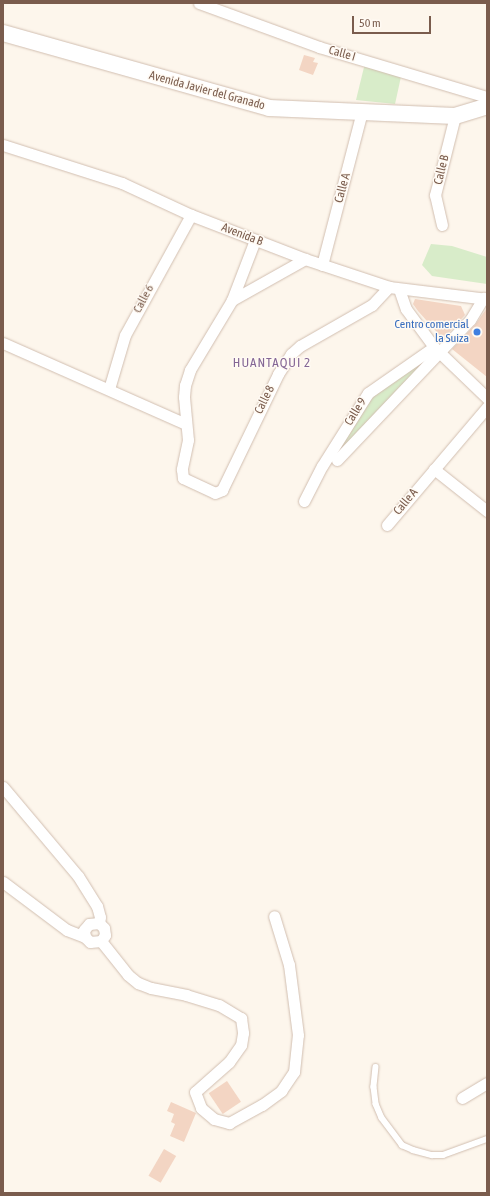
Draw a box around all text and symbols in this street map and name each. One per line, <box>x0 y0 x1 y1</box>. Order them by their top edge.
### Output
scale bar <box>354 8 433 34</box>
text: 50 m <box>359 16 381 30</box>
street label: Calle I <box>327 43 357 65</box>
street label: Avenida Javier del Granado <box>148 69 266 113</box>
street label: Calle B <box>431 154 453 186</box>
street label: Calle A <box>332 172 354 204</box>
street label: Avenida B <box>219 221 265 249</box>
street label: Calle 6 <box>131 282 157 316</box>
place label: Centro comercial la Suiza <box>394 318 469 346</box>
marker: Centro comercial la Suiza <box>472 327 482 337</box>
district label: HUANTAQUI 2 <box>233 355 311 371</box>
street label: Calle 8 <box>252 383 278 417</box>
street label: Calle 9 <box>342 395 370 429</box>
street label: Calle A <box>391 486 421 518</box>

